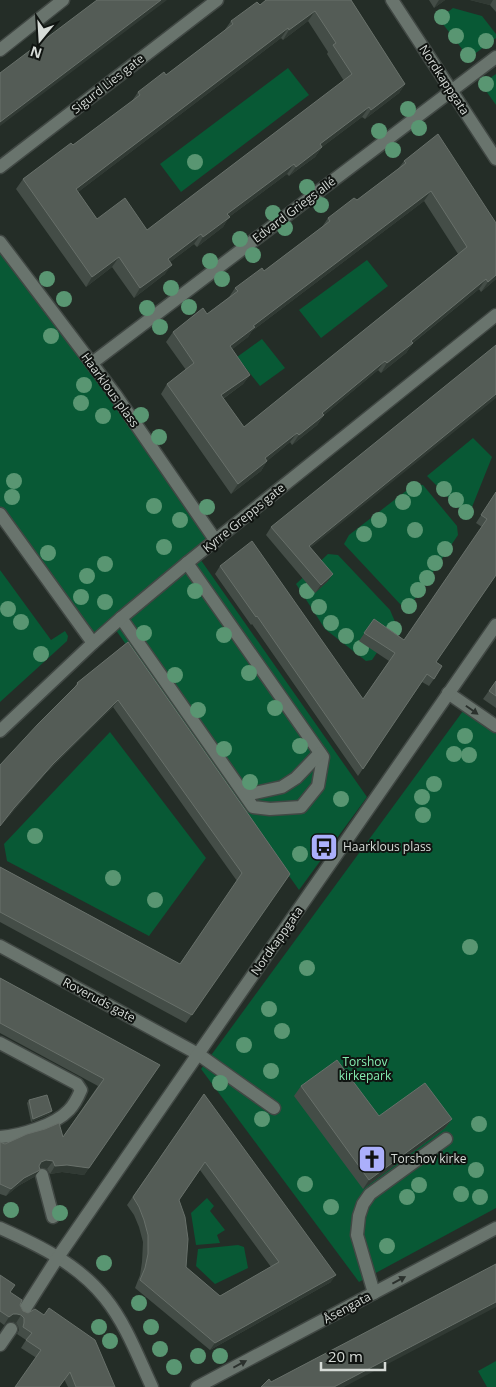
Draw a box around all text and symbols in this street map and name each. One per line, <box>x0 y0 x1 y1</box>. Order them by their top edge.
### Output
north arrow <box>15 15 65 65</box>
street label: Nordkappgata <box>415 41 473 118</box>
text: N <box>27 42 44 64</box>
street label: Sigurd Lies gate <box>68 50 148 117</box>
street label: Edvard Griegs allé <box>249 172 339 247</box>
street label: Haarklous plass <box>78 349 143 431</box>
street label: Kyrre Grepps gate <box>199 479 289 556</box>
one-way arrow <box>465 705 479 715</box>
bus stop icon: Haarklous plass <box>309 832 339 862</box>
place label: Haarklous plass <box>343 838 432 855</box>
street label: Nordkappgata <box>247 903 307 978</box>
street label: Roveruds gate <box>60 973 139 1026</box>
park label: Torshov kirkepark <box>339 1053 392 1084</box>
church icon: Torshov kirke <box>357 1144 387 1174</box>
place label: Torshov kirke <box>391 1150 467 1167</box>
one-way arrow <box>392 1276 406 1284</box>
street label: Åsengata <box>320 1288 374 1327</box>
scale bar <box>321 1340 385 1372</box>
text: 20 m <box>328 1346 363 1366</box>
one-way arrow <box>233 1360 247 1368</box>

